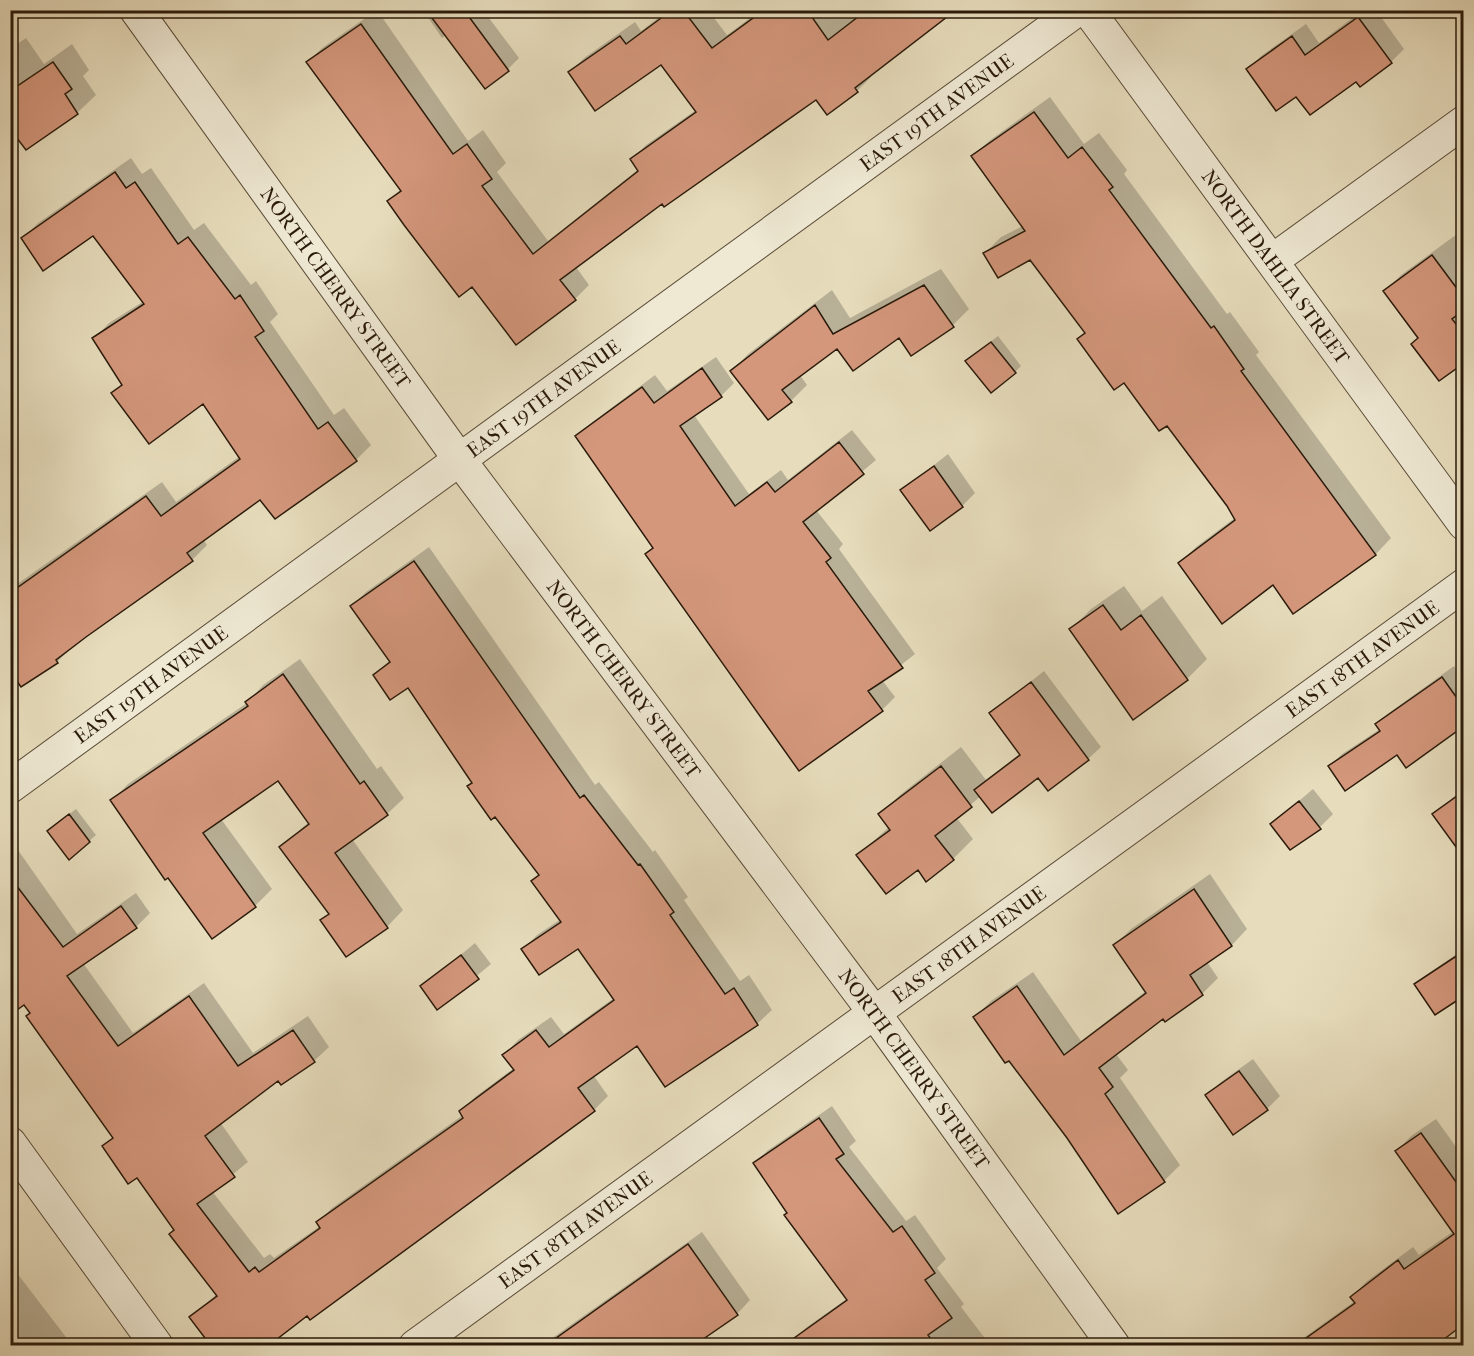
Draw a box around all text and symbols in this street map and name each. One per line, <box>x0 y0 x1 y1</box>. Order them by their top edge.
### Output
street label: EAST 19TH AVENUE <box>855 49 1018 176</box>
street label: NORTH DAHLIA STREET <box>1197 165 1354 369</box>
street label: NORTH CHERRY STREET <box>255 183 416 393</box>
street label: EAST 19TH AVENUE <box>462 335 625 462</box>
street label: NORTH CHERRY STREET <box>542 576 706 783</box>
street label: EAST 18TH AVENUE <box>1281 596 1444 723</box>
street label: EAST 19TH AVENUE <box>70 621 232 749</box>
street label: EAST 18TH AVENUE <box>888 881 1050 1008</box>
street label: NORTH CHERRY STREET <box>833 964 994 1174</box>
street label: EAST 18TH AVENUE <box>494 1167 657 1294</box>

